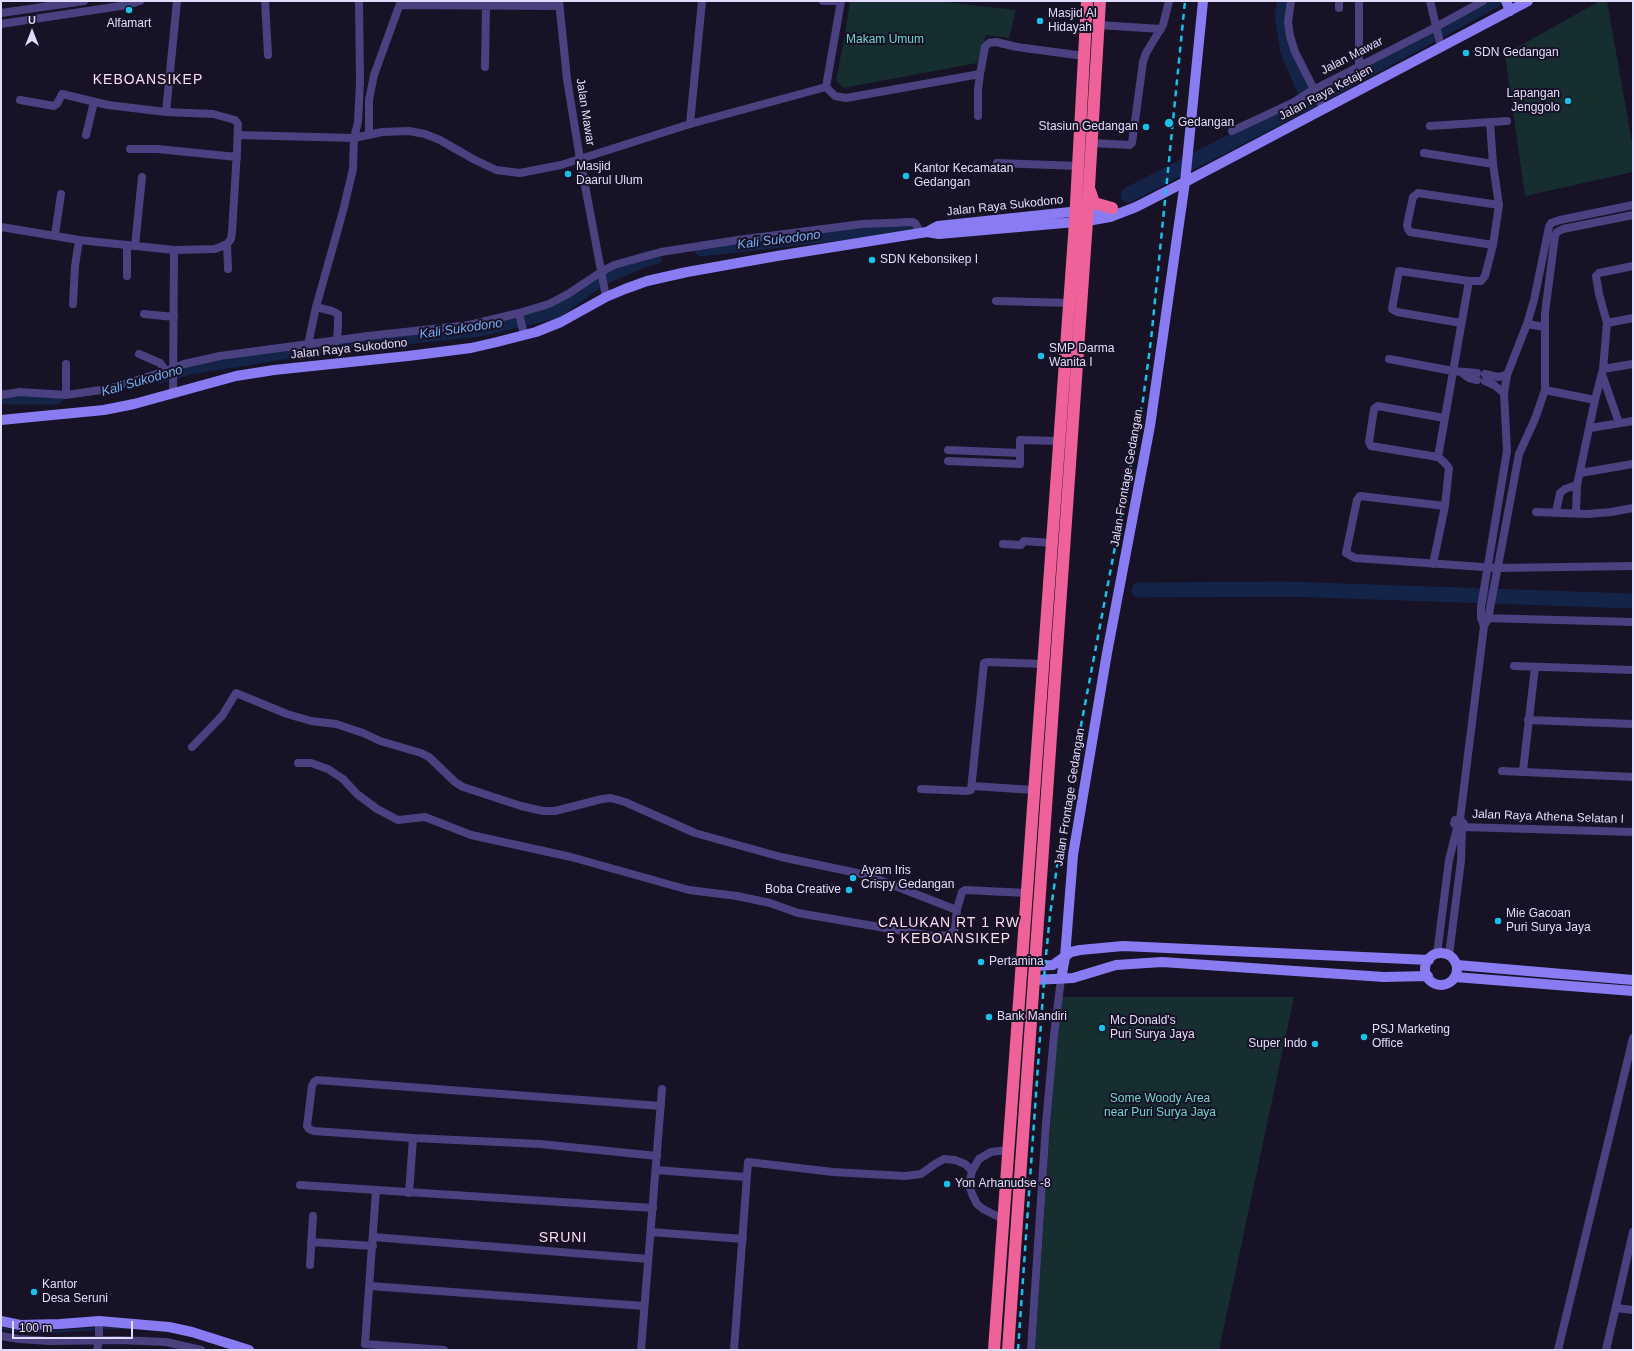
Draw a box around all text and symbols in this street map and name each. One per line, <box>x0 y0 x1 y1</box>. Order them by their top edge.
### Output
marker: Alfamart <box>124 5 134 15</box>
place label: Masjid Al Hidayah <box>1048 7 1097 35</box>
north arrow <box>12 12 52 52</box>
text: U <box>28 14 36 26</box>
marker: Masjid Al Hidayah <box>1035 16 1045 26</box>
place label: Alfamart <box>107 17 151 31</box>
park label: Makam Umum <box>846 33 924 47</box>
street label: Jalan Mawar <box>1318 34 1386 78</box>
place label: SDN Gedangan <box>1474 46 1559 60</box>
marker: SDN Gedangan <box>1461 48 1471 58</box>
street label: Jalan Raya Ketajen <box>1277 62 1375 124</box>
district label: KEBOANSIKEP <box>93 72 203 88</box>
street label: Jalan Mawar <box>573 77 597 147</box>
place label: Lapangan Jenggolo <box>1507 87 1560 115</box>
marker: Lapangan Jenggolo <box>1563 96 1573 106</box>
place label: Gedangan <box>1178 116 1234 130</box>
marker: Gedangan <box>1163 117 1175 129</box>
place label: Stasiun Gedangan <box>1039 120 1138 134</box>
marker: Stasiun Gedangan <box>1141 122 1151 132</box>
place label: Masjid Daarul Ulum <box>576 160 643 188</box>
place label: Kantor Kecamatan Gedangan <box>914 162 1013 190</box>
marker: Masjid Daarul Ulum <box>563 169 573 179</box>
marker: Kantor Kecamatan Gedangan <box>901 171 911 181</box>
street label: Jalan Raya Sukodono <box>946 193 1064 219</box>
water label: Kali Sukodono <box>736 227 822 253</box>
place label: SDN Kebonsikep I <box>880 253 978 267</box>
marker: SDN Kebonsikep I <box>867 255 877 265</box>
water label: Kali Sukodono <box>418 315 504 343</box>
street label: Jalan Raya Sukodono <box>290 336 408 362</box>
place label: SMP Darma Wanita I <box>1049 342 1114 370</box>
marker: SMP Darma Wanita I <box>1036 351 1046 361</box>
water label: Kali Sukodono <box>100 362 184 400</box>
street label: Jalan Frontage Gedangan <box>1108 408 1146 548</box>
street label: Jalan Frontage Gedangan <box>1052 727 1088 867</box>
street label: Jalan Raya Athena Selatan I <box>1472 807 1624 827</box>
place label: Ayam Iris Crispy Gedangan <box>861 864 954 892</box>
marker: Ayam Iris Crispy Gedangan <box>848 873 858 883</box>
place label: Boba Creative <box>765 883 841 897</box>
marker: Boba Creative <box>844 885 854 895</box>
place label: Mie Gacoan Puri Surya Jaya <box>1506 907 1591 935</box>
district label: CALUKAN RT 1 RW 5 KEBOANSIKEP <box>878 915 1020 948</box>
marker: Mie Gacoan Puri Surya Jaya <box>1493 916 1503 926</box>
place label: Pertamina <box>989 955 1044 969</box>
marker: Pertamina <box>976 957 986 967</box>
place label: Bank Mandiri <box>997 1010 1067 1024</box>
marker: Bank Mandiri <box>984 1012 994 1022</box>
place label: Mc Donald's Puri Surya Jaya <box>1110 1014 1195 1042</box>
marker: Mc Donald's Puri Surya Jaya <box>1097 1023 1107 1033</box>
place label: PSJ Marketing Office <box>1372 1023 1450 1051</box>
marker: PSJ Marketing Office <box>1359 1032 1369 1042</box>
place label: Super Indo <box>1248 1037 1307 1051</box>
marker: Super Indo <box>1310 1039 1320 1049</box>
park label: Some Woody Area near Puri Surya Jaya <box>1104 1092 1216 1120</box>
place label: Yon Arhanudse -8 <box>955 1177 1051 1191</box>
marker: Yon Arhanudse -8 <box>942 1179 952 1189</box>
district label: SRUNI <box>539 1230 587 1246</box>
place label: Kantor Desa Seruni <box>42 1278 108 1306</box>
marker: Kantor Desa Seruni <box>29 1287 39 1297</box>
scale bar <box>14 1313 135 1339</box>
text: 100 m <box>19 1321 52 1335</box>

